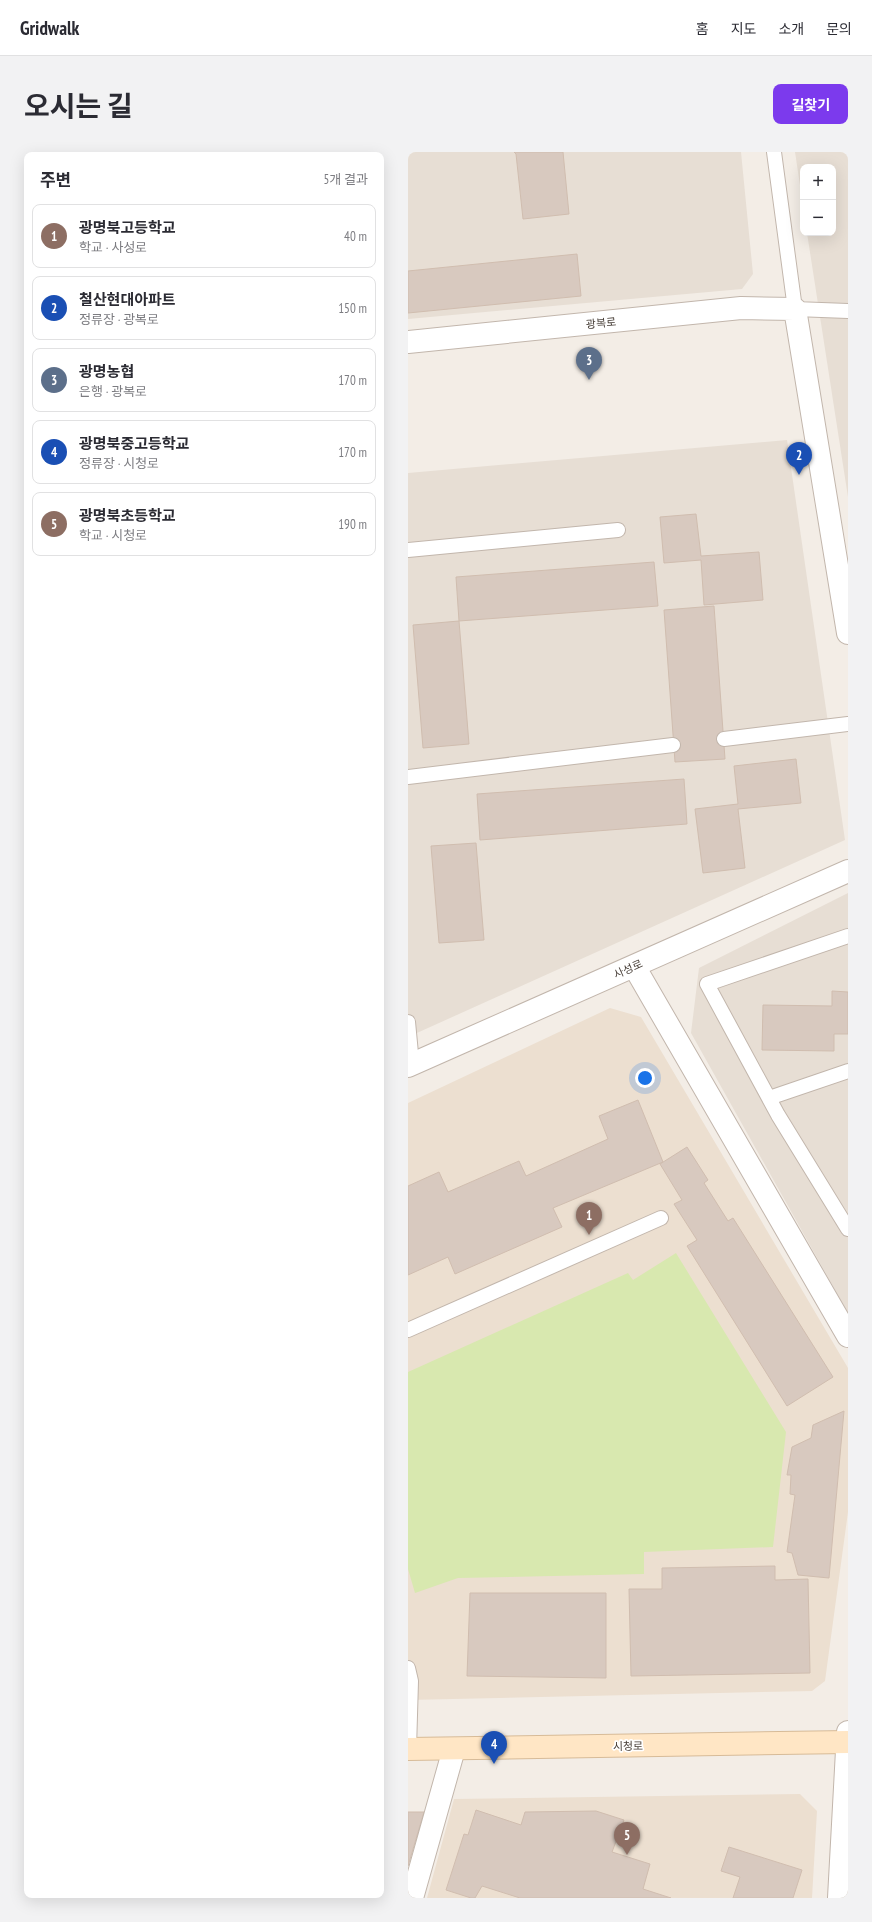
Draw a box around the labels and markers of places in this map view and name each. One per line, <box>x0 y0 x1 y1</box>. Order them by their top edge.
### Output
pin: 3 <box>576 347 602 380</box>
pin: 2 <box>786 442 812 475</box>
pin: 1 <box>576 1202 602 1235</box>
pin: 4 <box>481 1731 507 1764</box>
pin: 5 <box>614 1822 640 1855</box>

